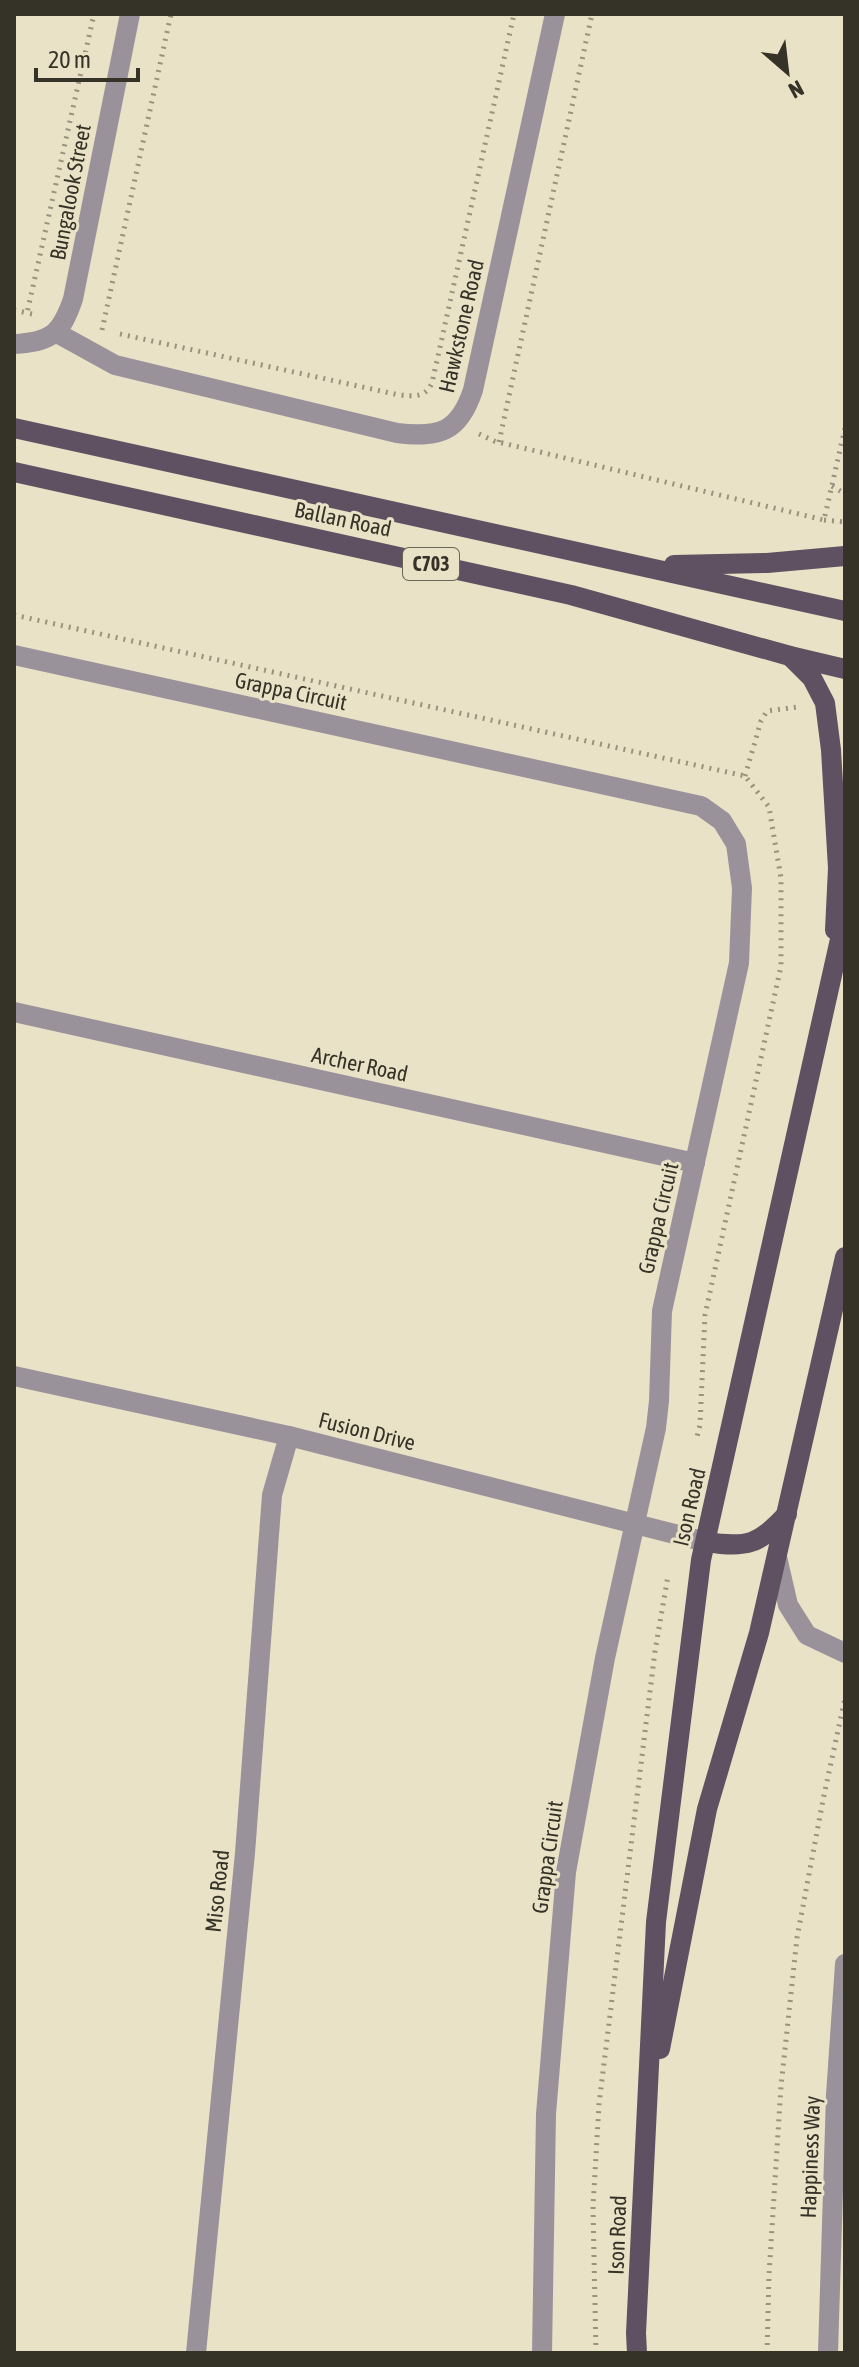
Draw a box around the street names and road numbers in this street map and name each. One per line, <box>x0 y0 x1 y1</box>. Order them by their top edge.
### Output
street label: Bungalook Street <box>44 122 96 262</box>
street label: Hawkstone Road <box>433 257 489 395</box>
street label: Ballan Road <box>292 496 394 542</box>
road number: C703 <box>403 548 459 580</box>
street label: Grappa Circuit <box>233 666 349 716</box>
street label: Archer Road <box>310 1041 410 1087</box>
street label: Grappa Circuit <box>633 1160 683 1276</box>
street label: Fusion Drive <box>316 1406 418 1456</box>
street label: Ison Road <box>667 1465 711 1549</box>
street label: Grappa Circuit <box>526 1799 568 1915</box>
street label: Miso Road <box>200 1848 234 1934</box>
street label: Happiness Way <box>795 2095 825 2219</box>
street label: Ison Road <box>603 2195 631 2275</box>

